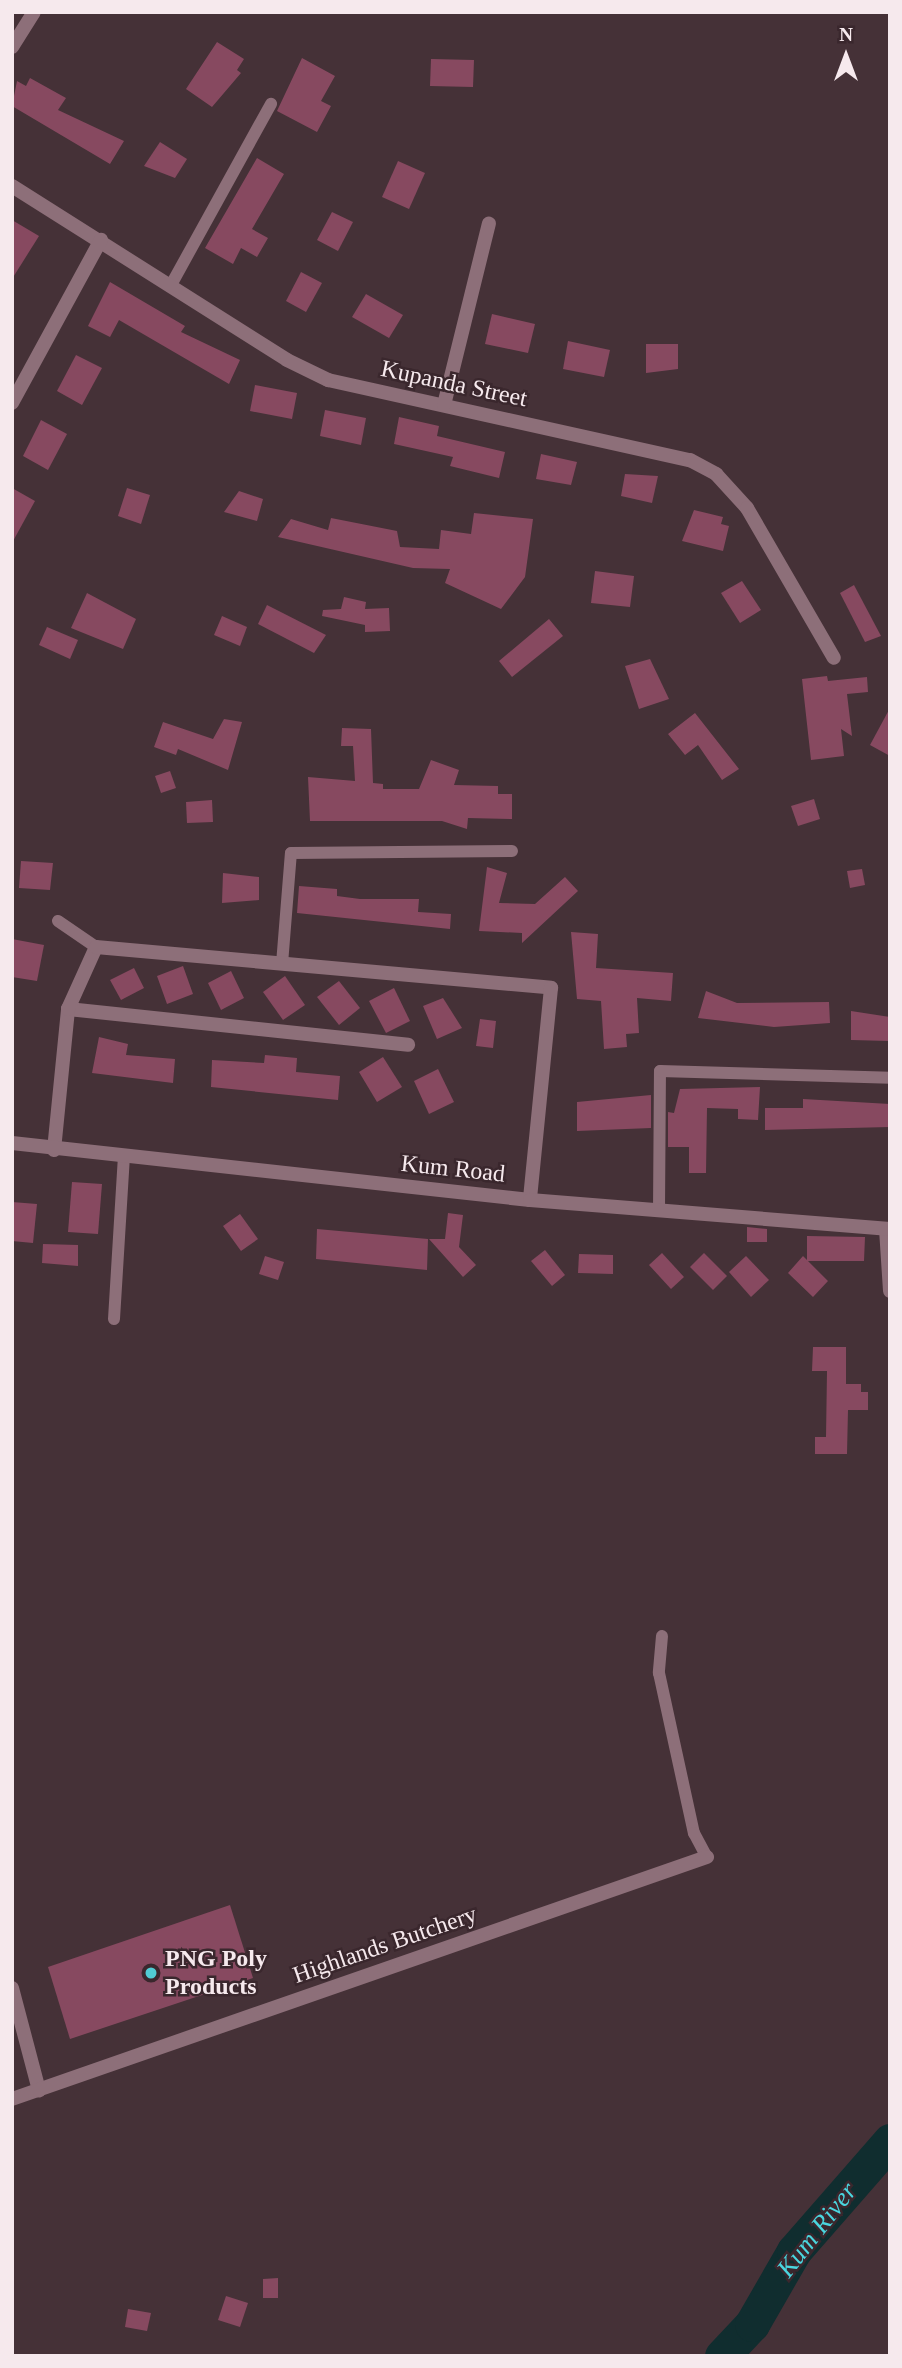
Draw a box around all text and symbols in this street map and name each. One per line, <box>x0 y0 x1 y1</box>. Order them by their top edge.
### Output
north arrow <box>811 21 881 91</box>
text: N <box>839 24 853 45</box>
street label: Kupanda Street <box>378 354 530 414</box>
street label: Kum Road <box>399 1149 507 1189</box>
street label: Highlands Butchery <box>289 1900 481 1990</box>
place label: PNG Poly Products <box>165 1945 267 2001</box>
marker: PNG Poly Products <box>143 1965 159 1981</box>
water label: Kum River <box>770 2176 864 2284</box>

